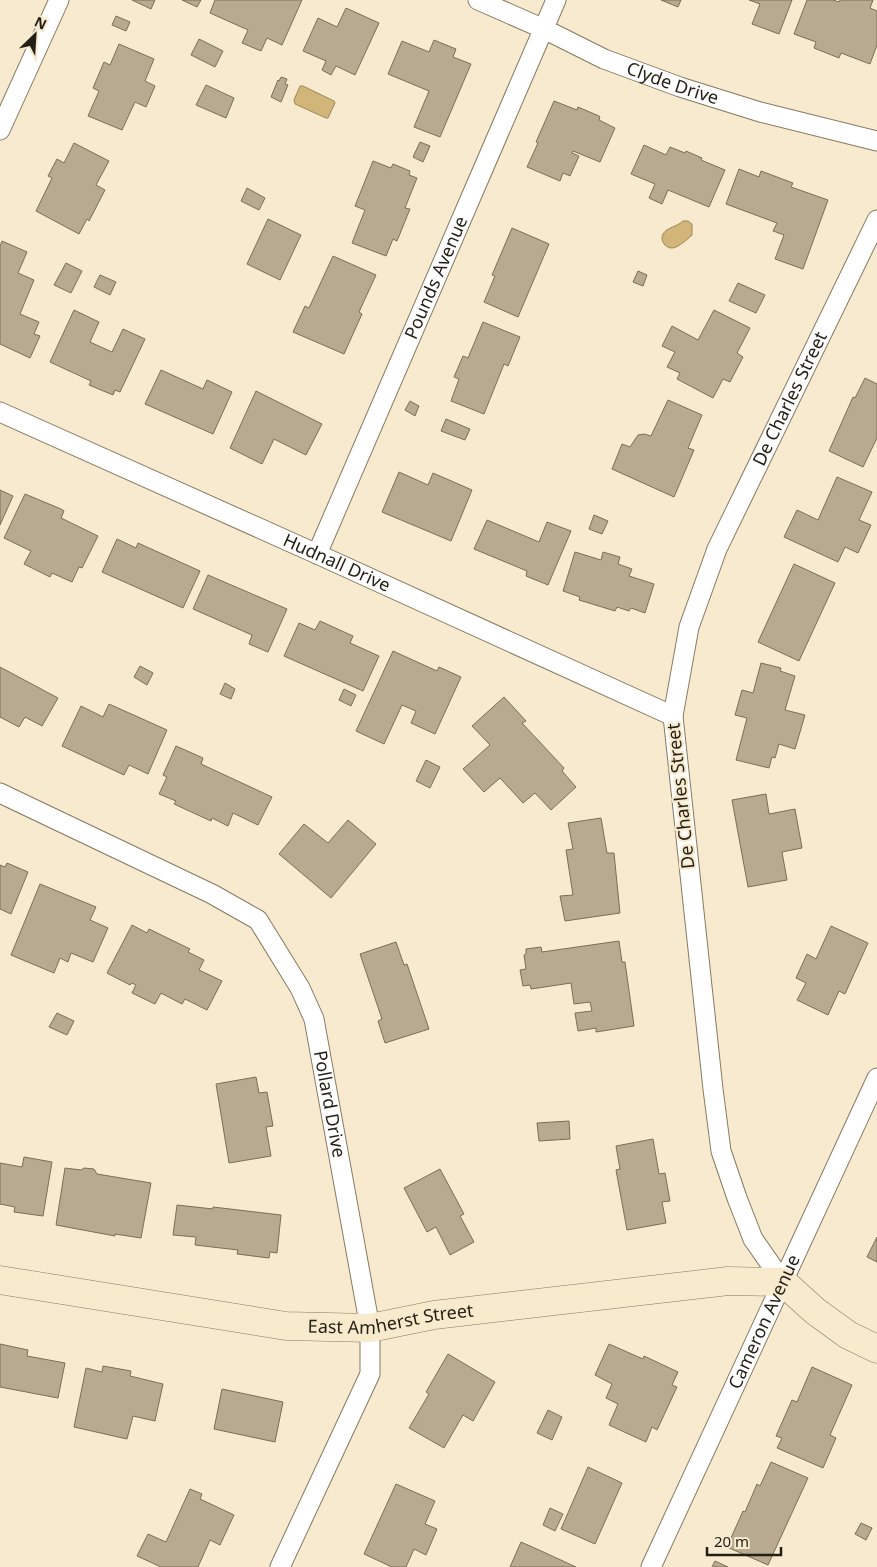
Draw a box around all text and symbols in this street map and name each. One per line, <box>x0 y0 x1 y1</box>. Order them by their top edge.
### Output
north arrow <box>10 10 60 60</box>
text: N <box>32 12 50 34</box>
street label: Clyde Drive <box>624 55 722 109</box>
street label: Pounds Avenue <box>398 212 472 342</box>
street label: De Charles Street <box>746 327 832 470</box>
street label: Hudnall Drive <box>280 527 395 597</box>
street label: De Charles Street <box>660 722 700 870</box>
street label: Pollard Drive <box>309 1048 352 1159</box>
street label: Cameron Avenue <box>722 1250 805 1393</box>
street label: East Amherst Street <box>308 1297 475 1339</box>
scale bar <box>707 1524 781 1556</box>
text: 20 m <box>714 1531 749 1551</box>

